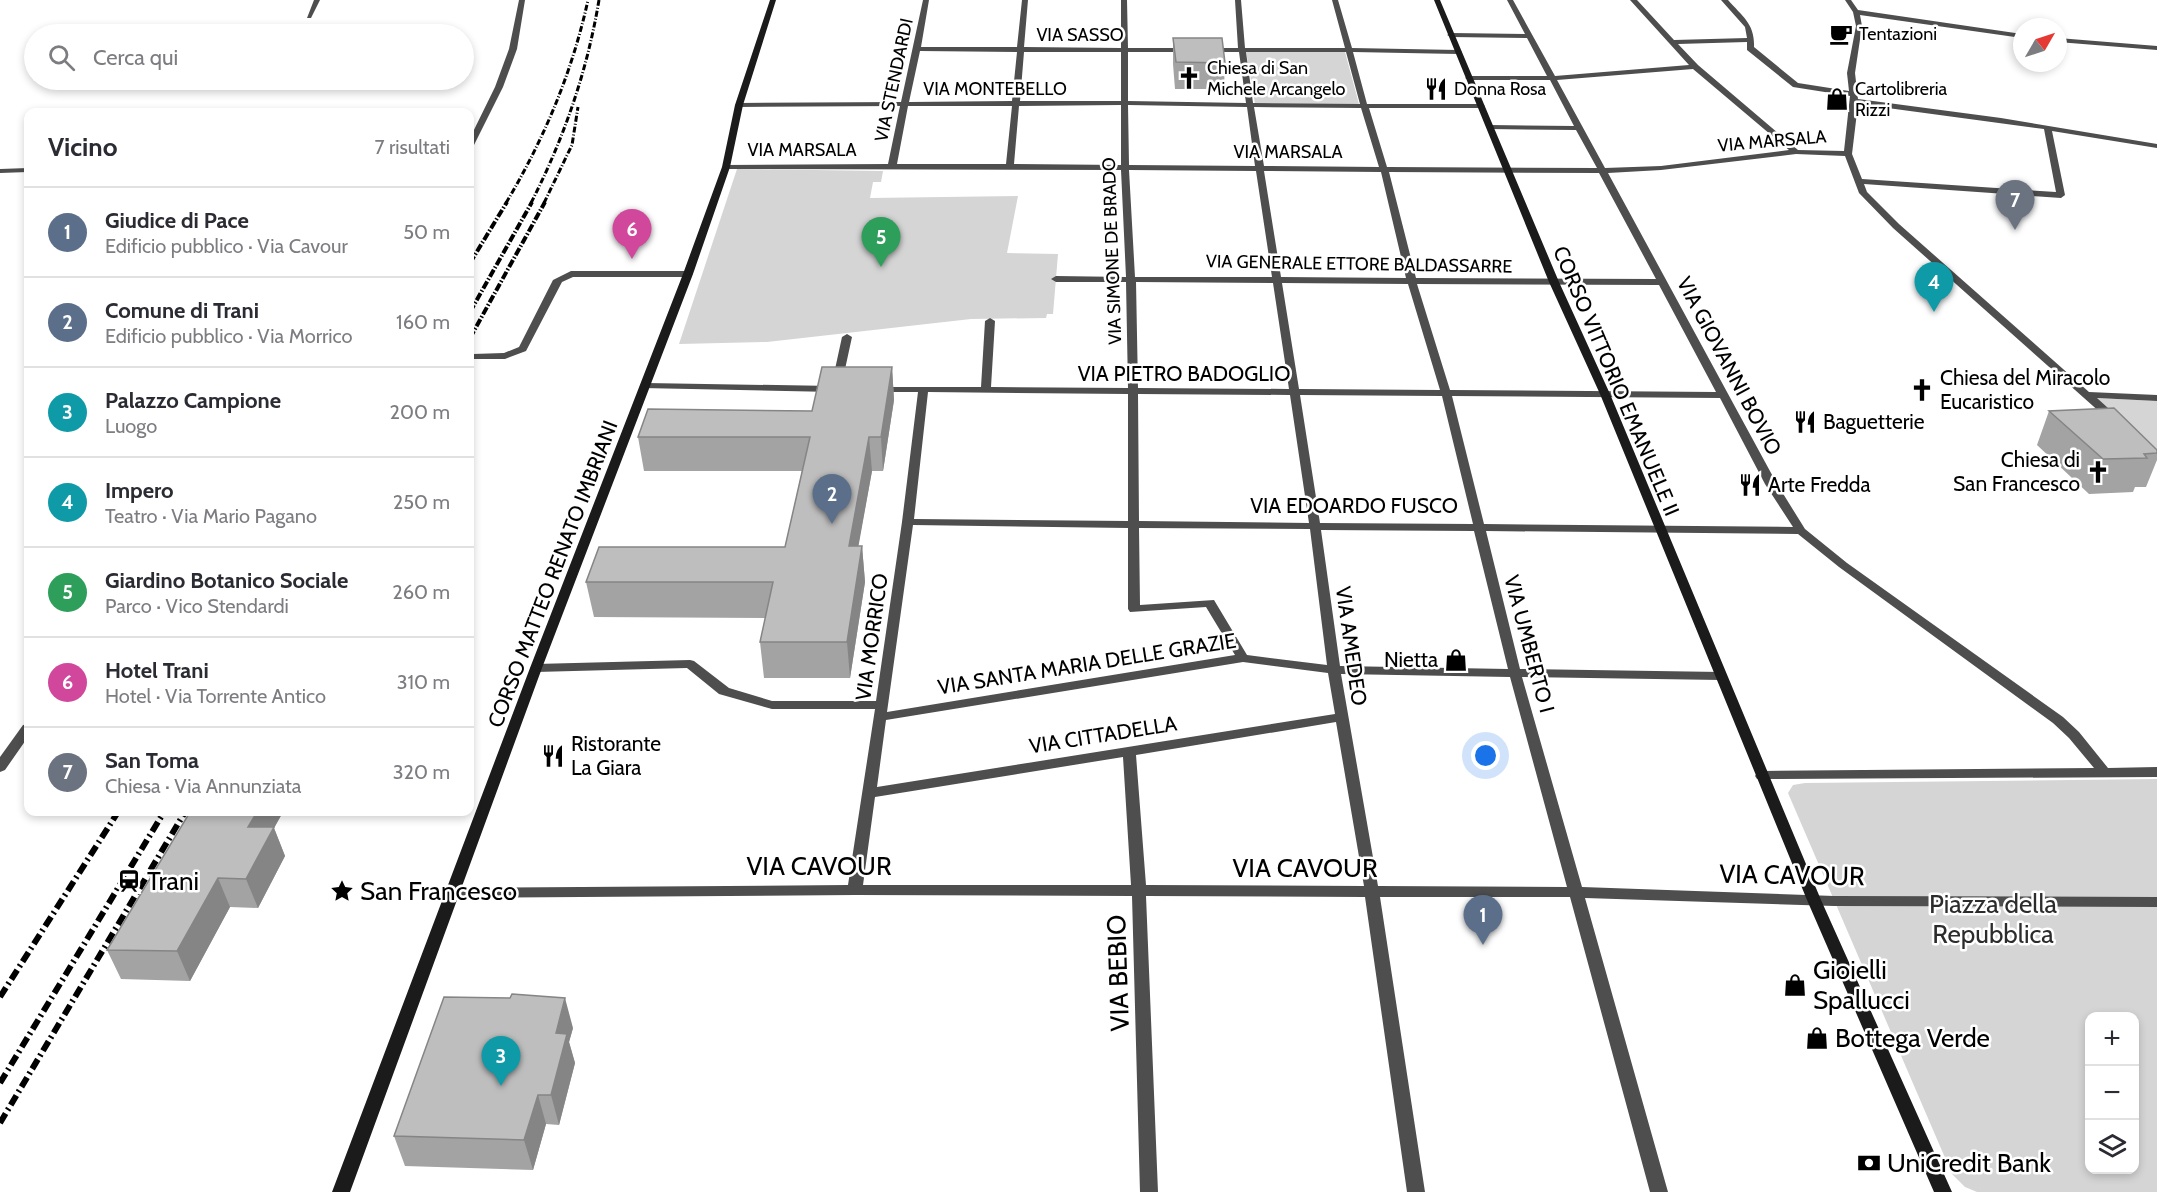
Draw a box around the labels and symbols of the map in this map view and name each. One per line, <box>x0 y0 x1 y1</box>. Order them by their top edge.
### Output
street label: VIA STENDARDI <box>870 16 918 144</box>
north arrow <box>2013 18 2067 72</box>
cafe icon: Tentazioni <box>1828 21 1854 47</box>
place label: Tentazioni <box>1859 23 1937 45</box>
street label: VIA SASSO <box>1036 24 1124 46</box>
place label: Chiesa di San Michele Arcangelo <box>1207 57 1346 100</box>
church icon: Chiesa di San Michele Arcangelo <box>1176 65 1202 91</box>
restaurant icon: Donna Rosa <box>1423 76 1449 102</box>
street label: VIA MONTEBELLO <box>923 78 1067 100</box>
place label: Donna Rosa <box>1454 78 1547 100</box>
place label: Cartolibreria Rizzi <box>1855 78 1948 121</box>
shop icon: Cartolibreria Rizzi <box>1824 86 1850 112</box>
street label: VIA MARSALA <box>1717 125 1827 157</box>
street label: VIA MARSALA <box>748 139 856 161</box>
street label: VIA MARSALA <box>1234 141 1342 163</box>
street label: VIA SIMONE DE BRADO <box>1098 157 1126 345</box>
pin: 7 <box>1996 180 2034 230</box>
pin: 6 <box>612 210 652 259</box>
pin: 5 <box>862 218 900 267</box>
street label: CORSO VITTORIO EMANUELE II <box>1548 242 1685 519</box>
street label: VIA GENERALE ETTORE BALDASSARRE <box>1206 250 1512 278</box>
pin: 4 <box>1914 262 1954 312</box>
street label: VIA GIOVANNI BOVIO <box>1672 272 1787 459</box>
street label: VIA PIETRO BADOGLIO <box>1078 361 1290 386</box>
place label: Chiesa del Miracolo Eucaristico <box>1940 365 2110 414</box>
church icon: Chiesa del Miracolo Eucaristico <box>1909 377 1935 403</box>
restaurant icon: Baguetterie <box>1792 409 1818 435</box>
place label: Baguetterie <box>1823 409 1925 434</box>
street label: CORSO MATTEO RENATO IMBRIANI <box>482 417 623 731</box>
place label: Chiesa di San Francesco <box>1953 447 2080 496</box>
church icon: Chiesa di San Francesco <box>2085 459 2111 485</box>
restaurant icon: Arte Fredda <box>1737 472 1763 498</box>
place label: Arte Fredda <box>1768 472 1871 497</box>
pin: 2 <box>812 474 852 524</box>
street label: VIA EDOARDO FUSCO <box>1250 493 1458 518</box>
street label: VIA MORRICO <box>850 572 893 702</box>
street label: VIA UMBERTO I <box>1499 572 1560 715</box>
street label: VIA AMEDEO <box>1331 585 1372 707</box>
street label: VIA SANTA MARIA DELLE GRAZIE <box>936 628 1238 699</box>
place label: Nietta <box>1384 647 1438 672</box>
shop icon: Nietta <box>1443 647 1469 673</box>
street label: VIA CITTADELLA <box>1027 710 1179 759</box>
place label: Ristorante La Giara <box>571 731 661 780</box>
your location <box>1471 741 1500 770</box>
restaurant icon: Ristorante La Giara <box>540 743 566 769</box>
street label: VIA CAVOUR <box>746 850 892 882</box>
street label: VIA CAVOUR <box>1232 852 1378 884</box>
street label: VIA CAVOUR <box>1719 858 1865 892</box>
place label: Trani <box>147 865 199 897</box>
station icon: Trani <box>116 868 142 894</box>
place label: San Francesco <box>360 875 517 907</box>
place icon: San Francesco <box>329 878 355 904</box>
park label: Piazza della Repubblica <box>1929 888 2058 950</box>
pin: 1 <box>1464 896 1502 945</box>
street label: VIA BEBIO <box>1100 914 1136 1032</box>
place label: Gioielli Spallucci <box>1813 954 1910 1016</box>
shop icon: Gioielli Spallucci <box>1782 972 1808 998</box>
place label: Bottega Verde <box>1835 1022 1990 1054</box>
shop icon: Bottega Verde <box>1804 1025 1830 1051</box>
pin: 3 <box>482 1036 520 1086</box>
place label: UniCredit Bank <box>1887 1147 2051 1179</box>
bank icon: UniCredit Bank <box>1856 1150 1882 1176</box>

